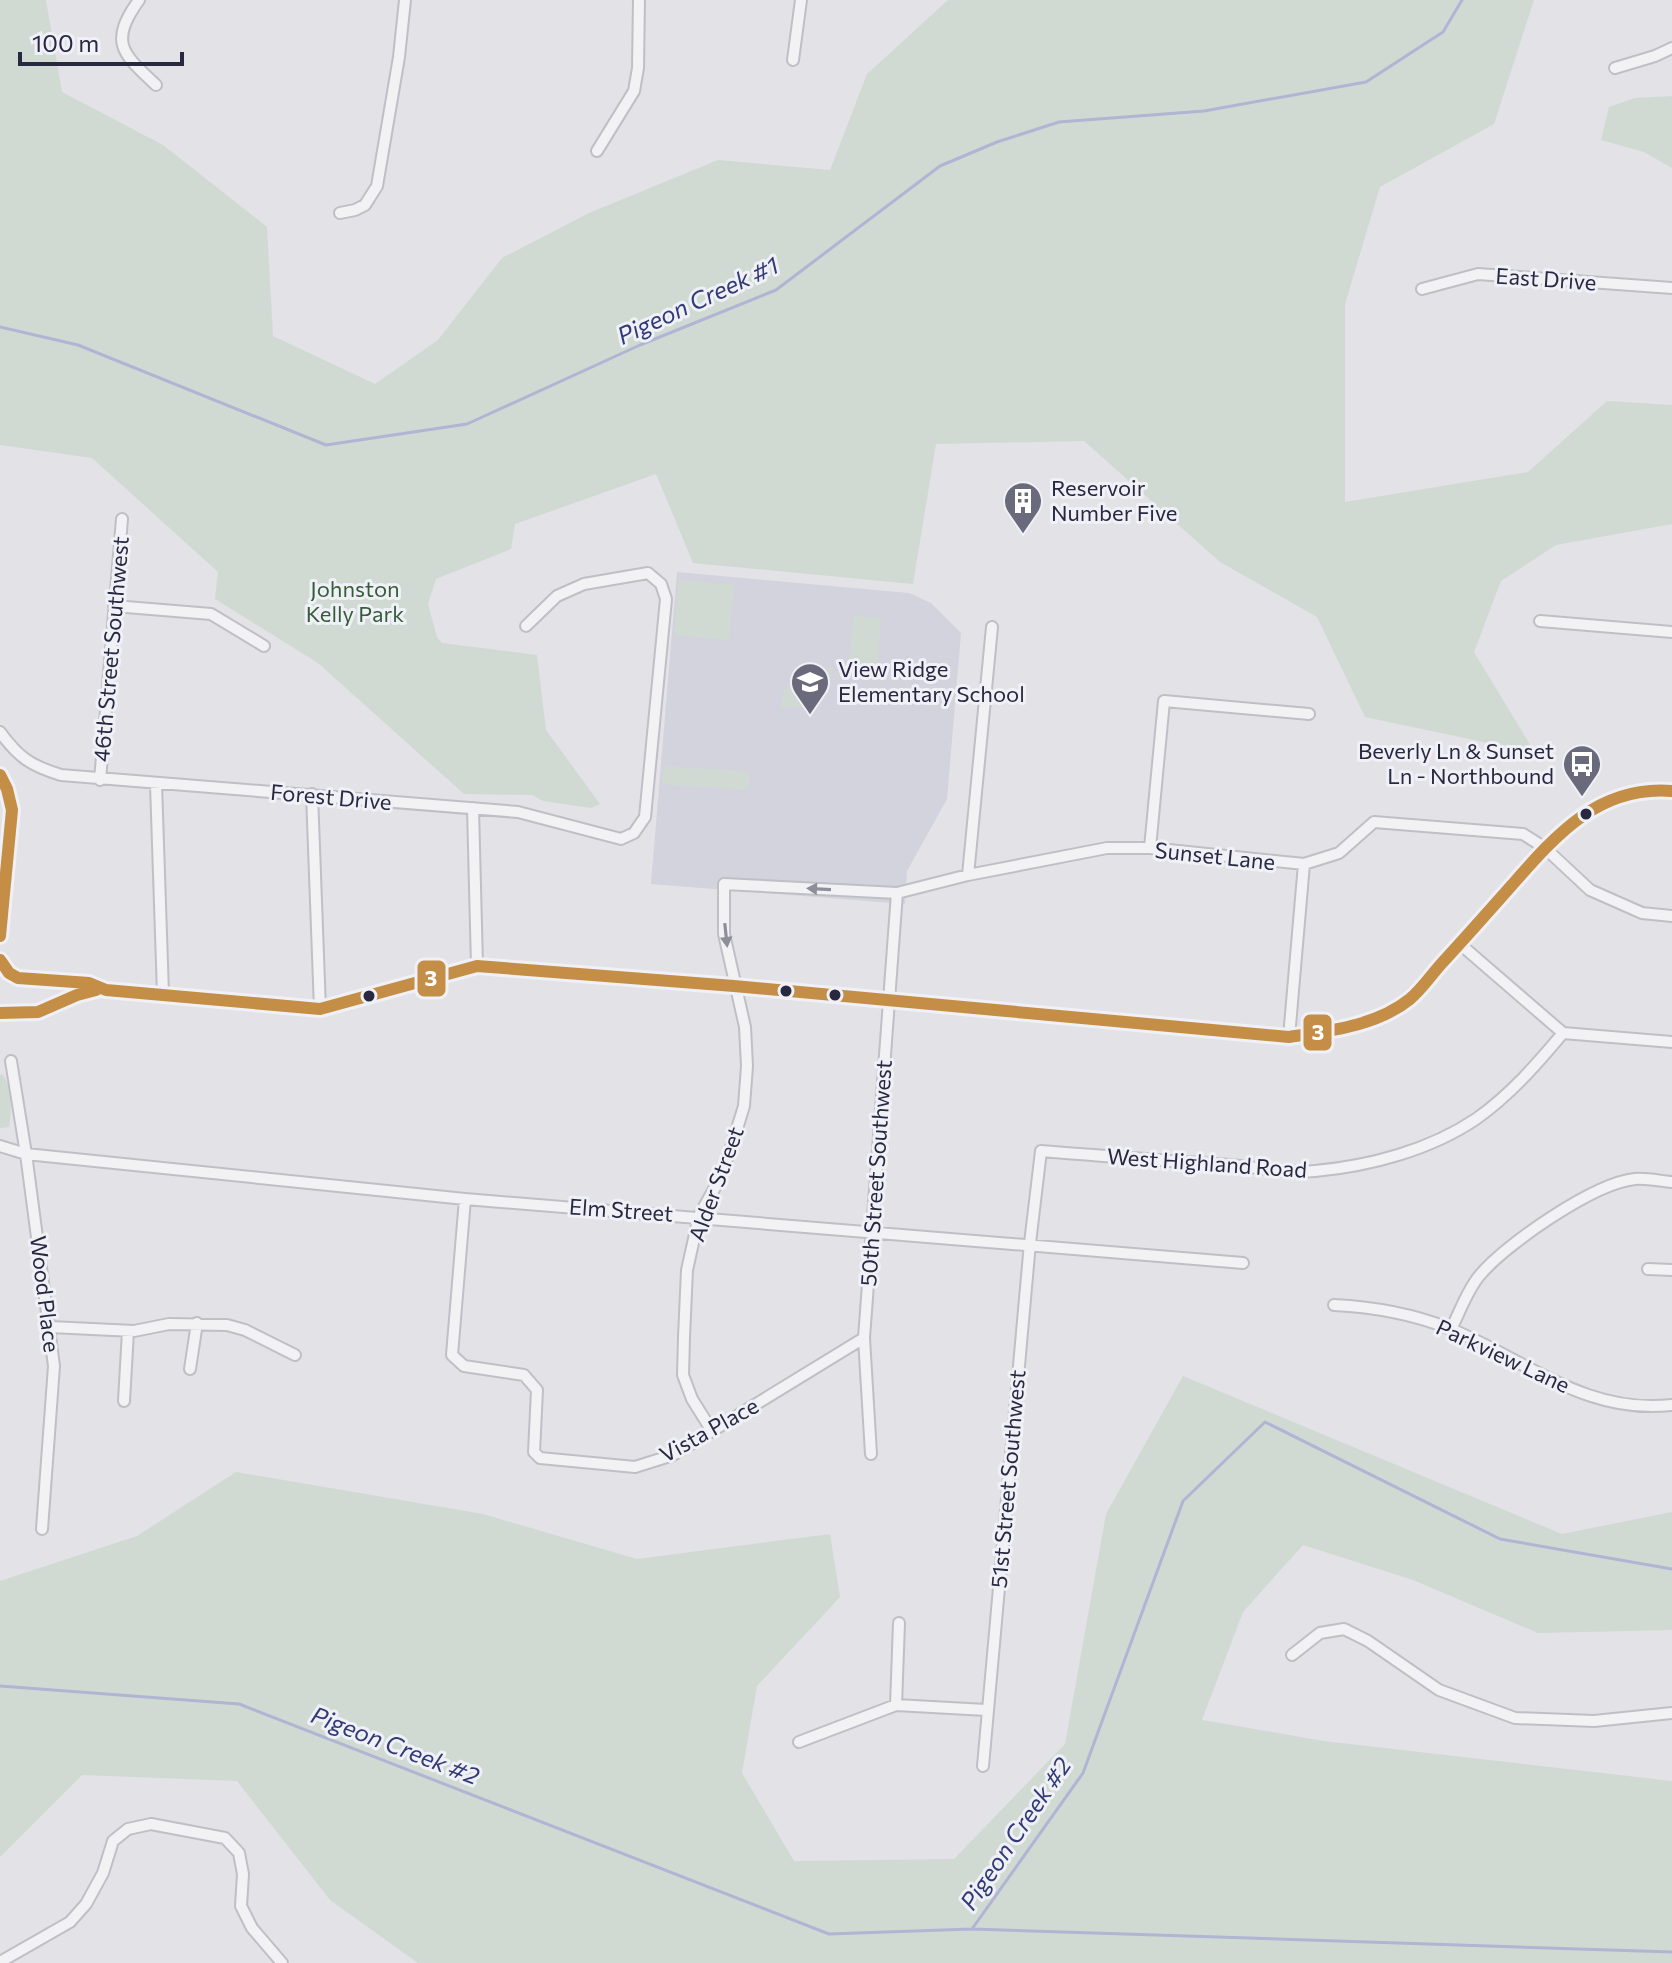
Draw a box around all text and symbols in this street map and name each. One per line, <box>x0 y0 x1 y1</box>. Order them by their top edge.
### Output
scale bar <box>20 16 182 66</box>
text: 100 m <box>32 28 99 57</box>
water label: Pigeon Creek #1 <box>612 250 783 350</box>
street label: East Drive <box>1495 262 1597 295</box>
place label: Reservoir Number Five <box>1051 474 1177 526</box>
building icon: Reservoir Number Five <box>1002 480 1044 535</box>
street label: 46th Street Southwest <box>87 535 134 763</box>
park label: Johnston Kelly Park <box>306 575 404 627</box>
place label: View Ridge Elementary School <box>838 655 1025 707</box>
school or university icon: View Ridge Elementary School <box>789 661 831 716</box>
place label: Beverly Ln & Sunset Ln - Northbound <box>1358 737 1554 789</box>
bus stop icon: Beverly Ln & Sunset Ln - Northbound <box>1561 743 1603 798</box>
street label: Forest Drive <box>269 778 393 815</box>
unlabelled marker <box>1578 806 1594 822</box>
street label: Sunset Lane <box>1154 836 1277 875</box>
one-way arrow <box>806 882 831 895</box>
one-way arrow <box>719 923 732 948</box>
line badge: 3 <box>416 959 447 998</box>
text: 3 <box>425 964 437 991</box>
unlabelled marker <box>778 983 794 999</box>
unlabelled marker <box>827 987 843 1003</box>
unlabelled marker <box>361 988 377 1004</box>
line badge: 3 <box>1302 1013 1333 1052</box>
text: 3 <box>1312 1018 1324 1045</box>
street label: 50th Street Southwest <box>854 1059 897 1287</box>
street label: Alder Street <box>682 1123 749 1245</box>
street label: West Highland Road <box>1106 1142 1308 1183</box>
street label: Elm Street <box>568 1192 674 1227</box>
street label: Wood Place <box>25 1234 66 1354</box>
street label: Parkview Lane <box>1432 1313 1574 1398</box>
street label: 51st Street Southwest <box>985 1369 1031 1589</box>
street label: Vista Place <box>655 1391 763 1468</box>
water label: Pigeon Creek #2 <box>307 1699 484 1790</box>
water label: Pigeon Creek #2 <box>953 1751 1077 1915</box>

